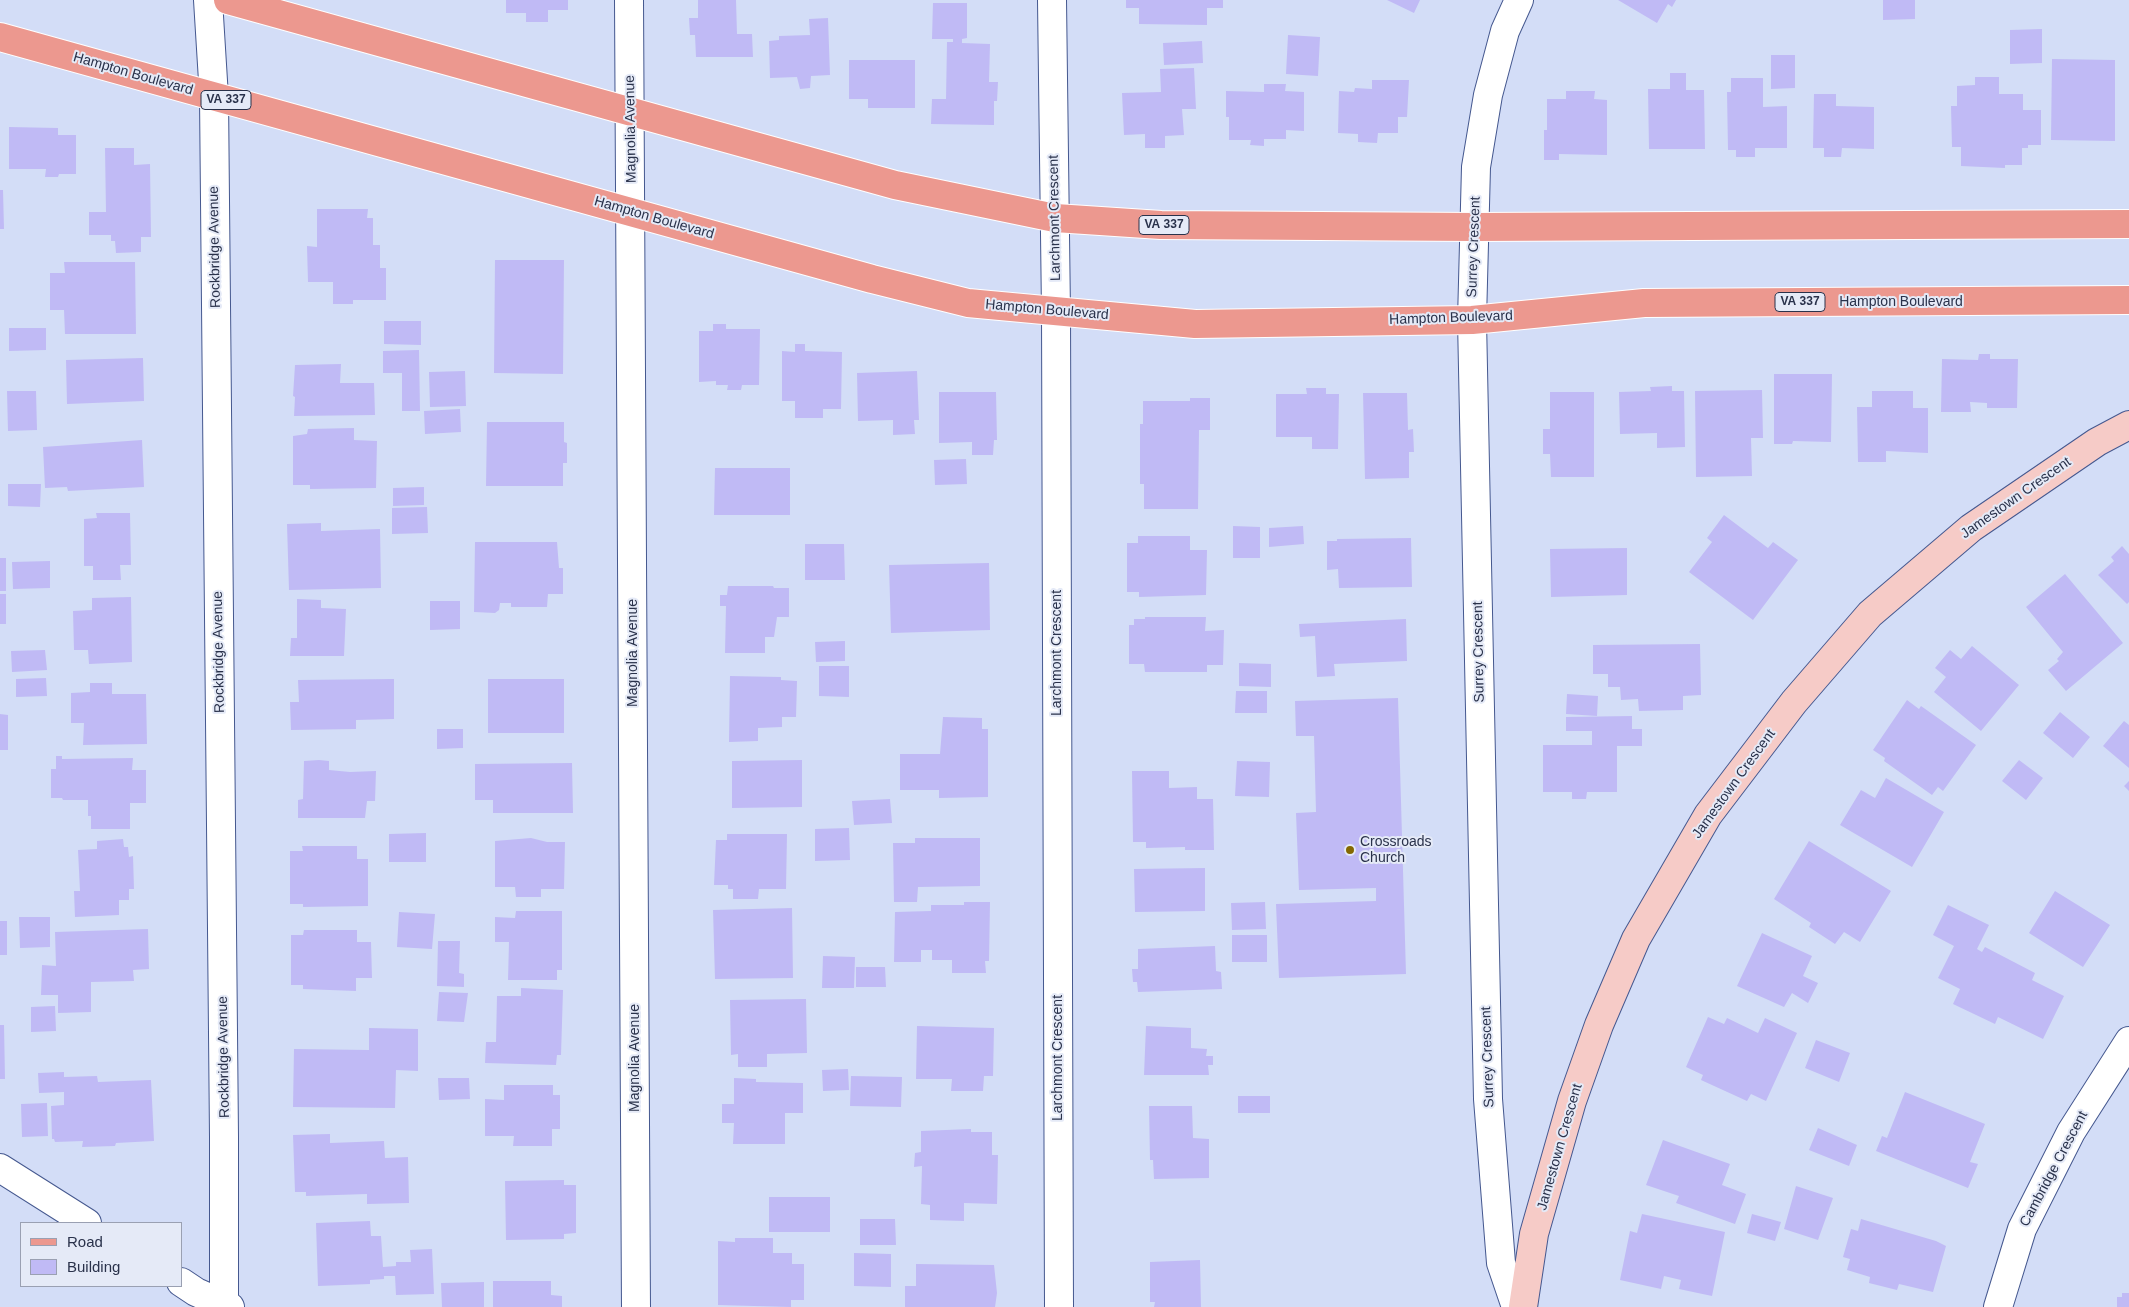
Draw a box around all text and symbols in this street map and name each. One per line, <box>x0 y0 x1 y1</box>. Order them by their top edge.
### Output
street label: Hampton Boulevard <box>71 49 195 99</box>
street label: Magnolia Avenue <box>622 75 640 183</box>
road number: VA 337 <box>201 90 251 110</box>
street label: Larchmont Crescent <box>1046 155 1064 281</box>
street label: Rockbridge Avenue <box>206 186 224 308</box>
street label: Hampton Boulevard <box>592 193 716 243</box>
street label: Surrey Crescent <box>1464 196 1484 298</box>
road number: VA 337 <box>1139 216 1189 234</box>
road number: VA 337 <box>1775 292 1825 312</box>
street label: Hampton Boulevard <box>1839 294 1963 310</box>
street label: Hampton Boulevard <box>985 296 1109 324</box>
street label: Hampton Boulevard <box>1389 307 1513 329</box>
street label: Jamestown Crescent <box>1958 454 2074 542</box>
street label: Larchmont Crescent <box>1049 590 1065 716</box>
street label: Rockbridge Avenue <box>210 591 228 713</box>
street label: Magnolia Avenue <box>625 599 641 707</box>
street label: Surrey Crescent <box>1470 601 1488 703</box>
street label: Jamestown Crescent <box>1689 726 1779 842</box>
place label: Crossroads Church <box>1360 834 1432 866</box>
marker: Crossroads Church <box>1344 844 1356 856</box>
street label: Larchmont Crescent <box>1050 995 1066 1121</box>
street label: Rockbridge Avenue <box>215 996 233 1118</box>
street label: Magnolia Avenue <box>627 1004 643 1112</box>
street label: Surrey Crescent <box>1478 1006 1498 1108</box>
street label: Jamestown Crescent <box>1534 1082 1586 1212</box>
street label: Cambridge Crescent <box>2016 1108 2092 1230</box>
legend <box>20 1222 182 1287</box>
text: Road <box>67 1233 103 1250</box>
text: Building <box>67 1258 120 1275</box>

